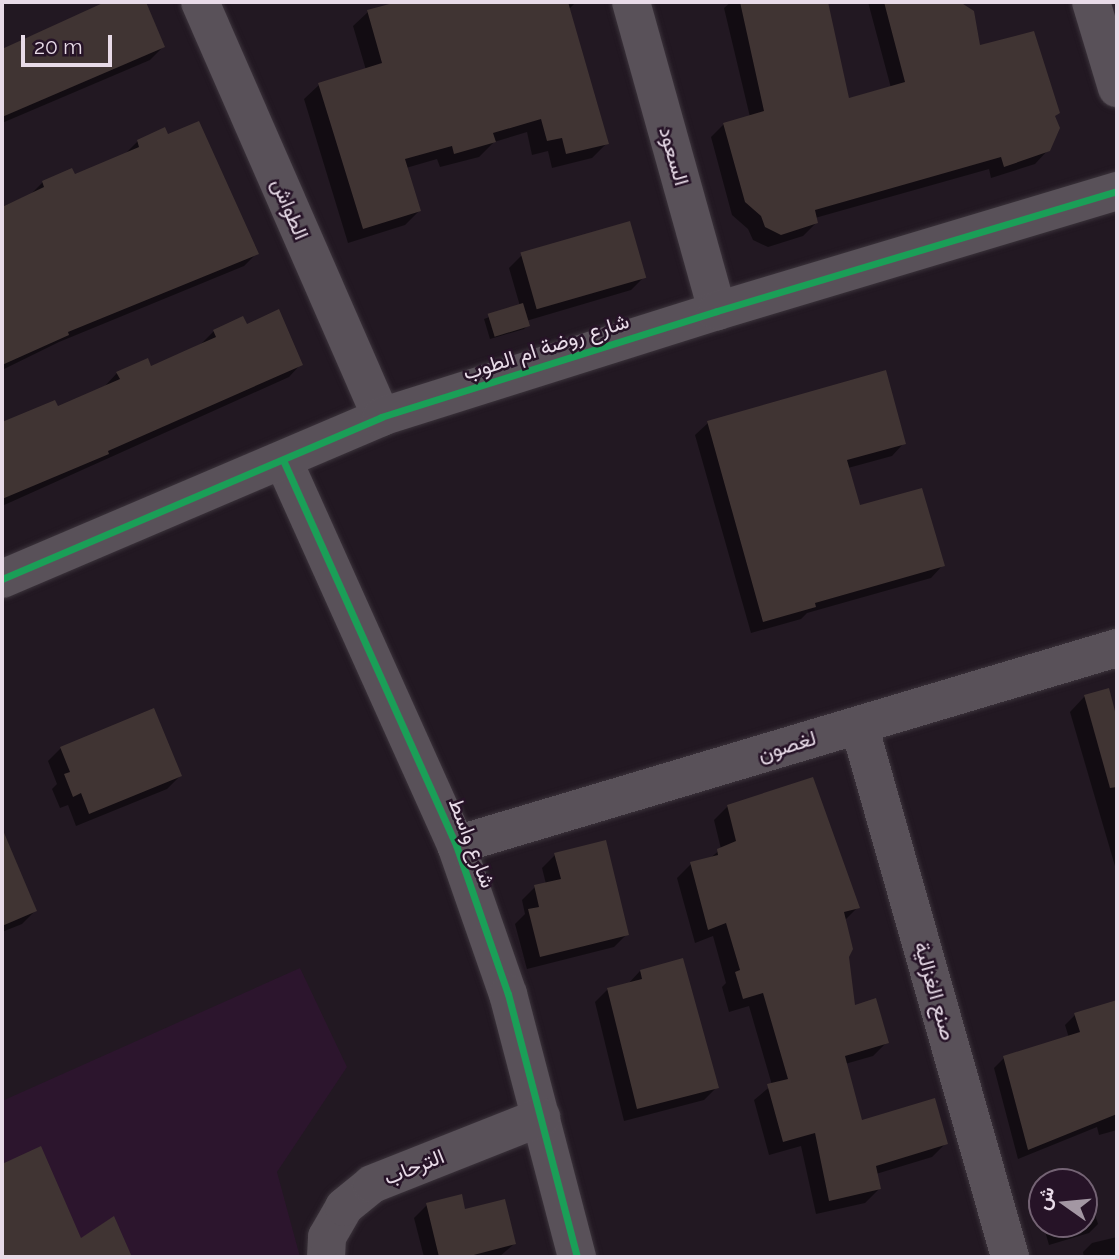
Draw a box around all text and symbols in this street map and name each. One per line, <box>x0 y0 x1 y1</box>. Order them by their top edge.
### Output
scale bar <box>24 21 116 65</box>
text: 20 m <box>34 34 82 59</box>
street label: السعود <box>654 124 694 188</box>
street label: الطواش <box>266 175 314 243</box>
street label: شارع روضة ام الطوب <box>460 308 632 386</box>
street label: لغصون <box>755 725 819 767</box>
street label: شارع واسط <box>443 794 501 892</box>
street label: صنع الغزالية <box>909 939 961 1043</box>
street label: الترحاب <box>380 1144 448 1190</box>
north arrow <box>1028 1168 1098 1238</box>
text: ش <box>1031 1184 1058 1212</box>

